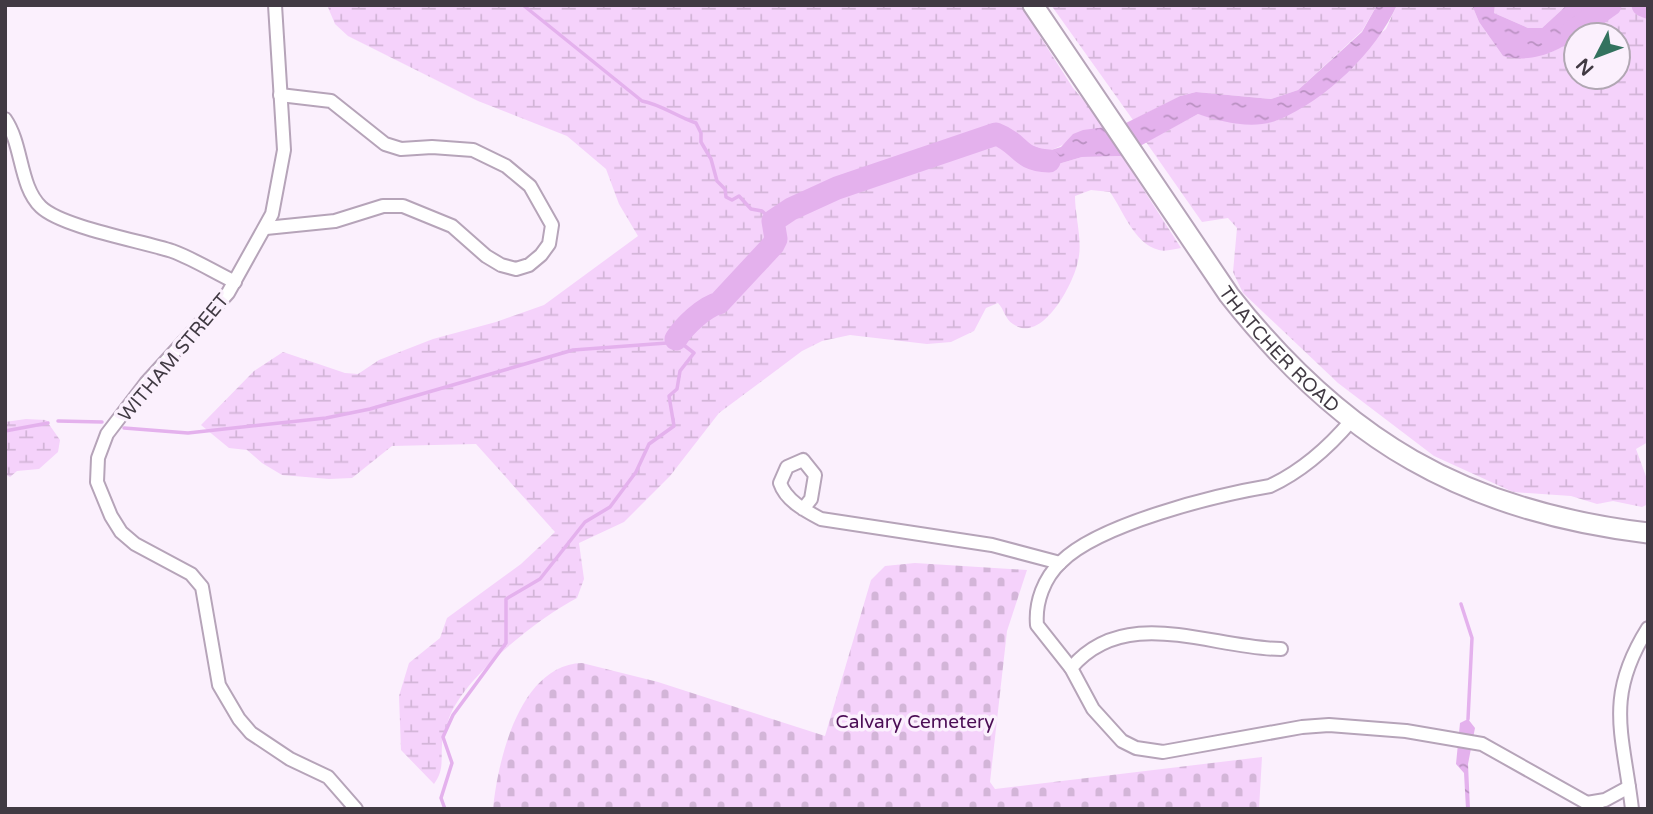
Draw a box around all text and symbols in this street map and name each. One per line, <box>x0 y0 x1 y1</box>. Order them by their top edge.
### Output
north arrow <box>1562 21 1632 91</box>
text: N <box>1572 54 1598 80</box>
street label: THATCHER ROAD <box>1214 282 1344 417</box>
street label: WITHAM STREET <box>114 289 234 426</box>
park label: Calvary Cemetery <box>836 711 994 733</box>

